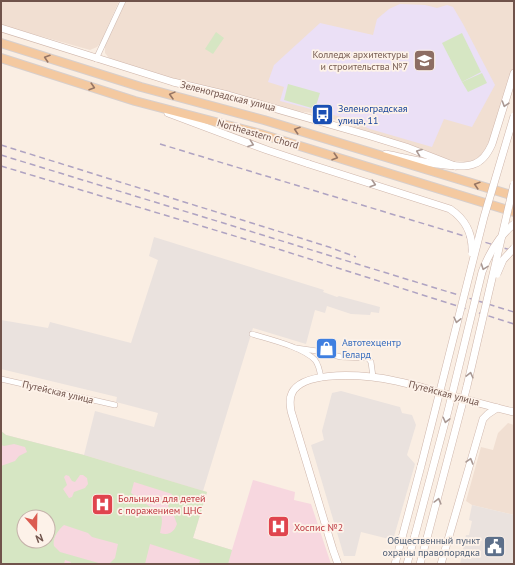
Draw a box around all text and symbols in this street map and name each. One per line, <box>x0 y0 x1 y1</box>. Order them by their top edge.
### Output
school or university icon: Колледж архитектуры и строительства №7 <box>411 47 437 73</box>
place label: Колледж архитектуры и строительства №7 <box>313 48 408 73</box>
one-way arrow <box>44 54 51 63</box>
street label: Зеленоградская улица <box>179 78 277 114</box>
one-way arrow <box>88 82 95 91</box>
one-way arrow <box>168 91 175 100</box>
one-way arrow <box>501 100 510 107</box>
bus stop icon: Зеленоградская улица, 11 <box>309 101 335 127</box>
place label: Зеленоградская улица, 11 <box>338 102 408 127</box>
street label: Northeastern Chord <box>216 116 300 152</box>
one-way arrow <box>293 126 300 135</box>
one-way arrow <box>247 139 254 147</box>
one-way arrow <box>415 148 422 156</box>
one-way arrow <box>331 152 338 161</box>
one-way arrow <box>369 179 376 188</box>
one-way arrow <box>473 181 480 190</box>
one-way arrow <box>480 263 489 270</box>
one-way arrow <box>454 316 462 323</box>
shop icon: Автотехцентр Гелард <box>314 335 340 361</box>
place label: Автотехцентр Гелард <box>342 336 401 361</box>
one-way arrow <box>465 371 474 378</box>
street label: Путейская улица <box>21 377 95 407</box>
street label: Путейская улица <box>407 377 481 409</box>
one-way arrow <box>442 416 451 423</box>
one-way arrow <box>465 458 474 465</box>
hospital icon: Больница для детей с поражением ЦНС <box>89 491 115 517</box>
place label: Больница для детей с поражением ЦНС <box>118 492 205 517</box>
one-way arrow <box>433 497 442 504</box>
north arrow <box>16 509 56 549</box>
hospital icon: Хоспис №2 <box>266 514 292 540</box>
place label: Хоспис №2 <box>294 521 343 534</box>
text: N <box>34 531 45 546</box>
public building icon: Общественный пункт охраны правопорядка <box>482 533 508 559</box>
place label: Общественный пункт охраны правопорядка <box>383 534 480 559</box>

